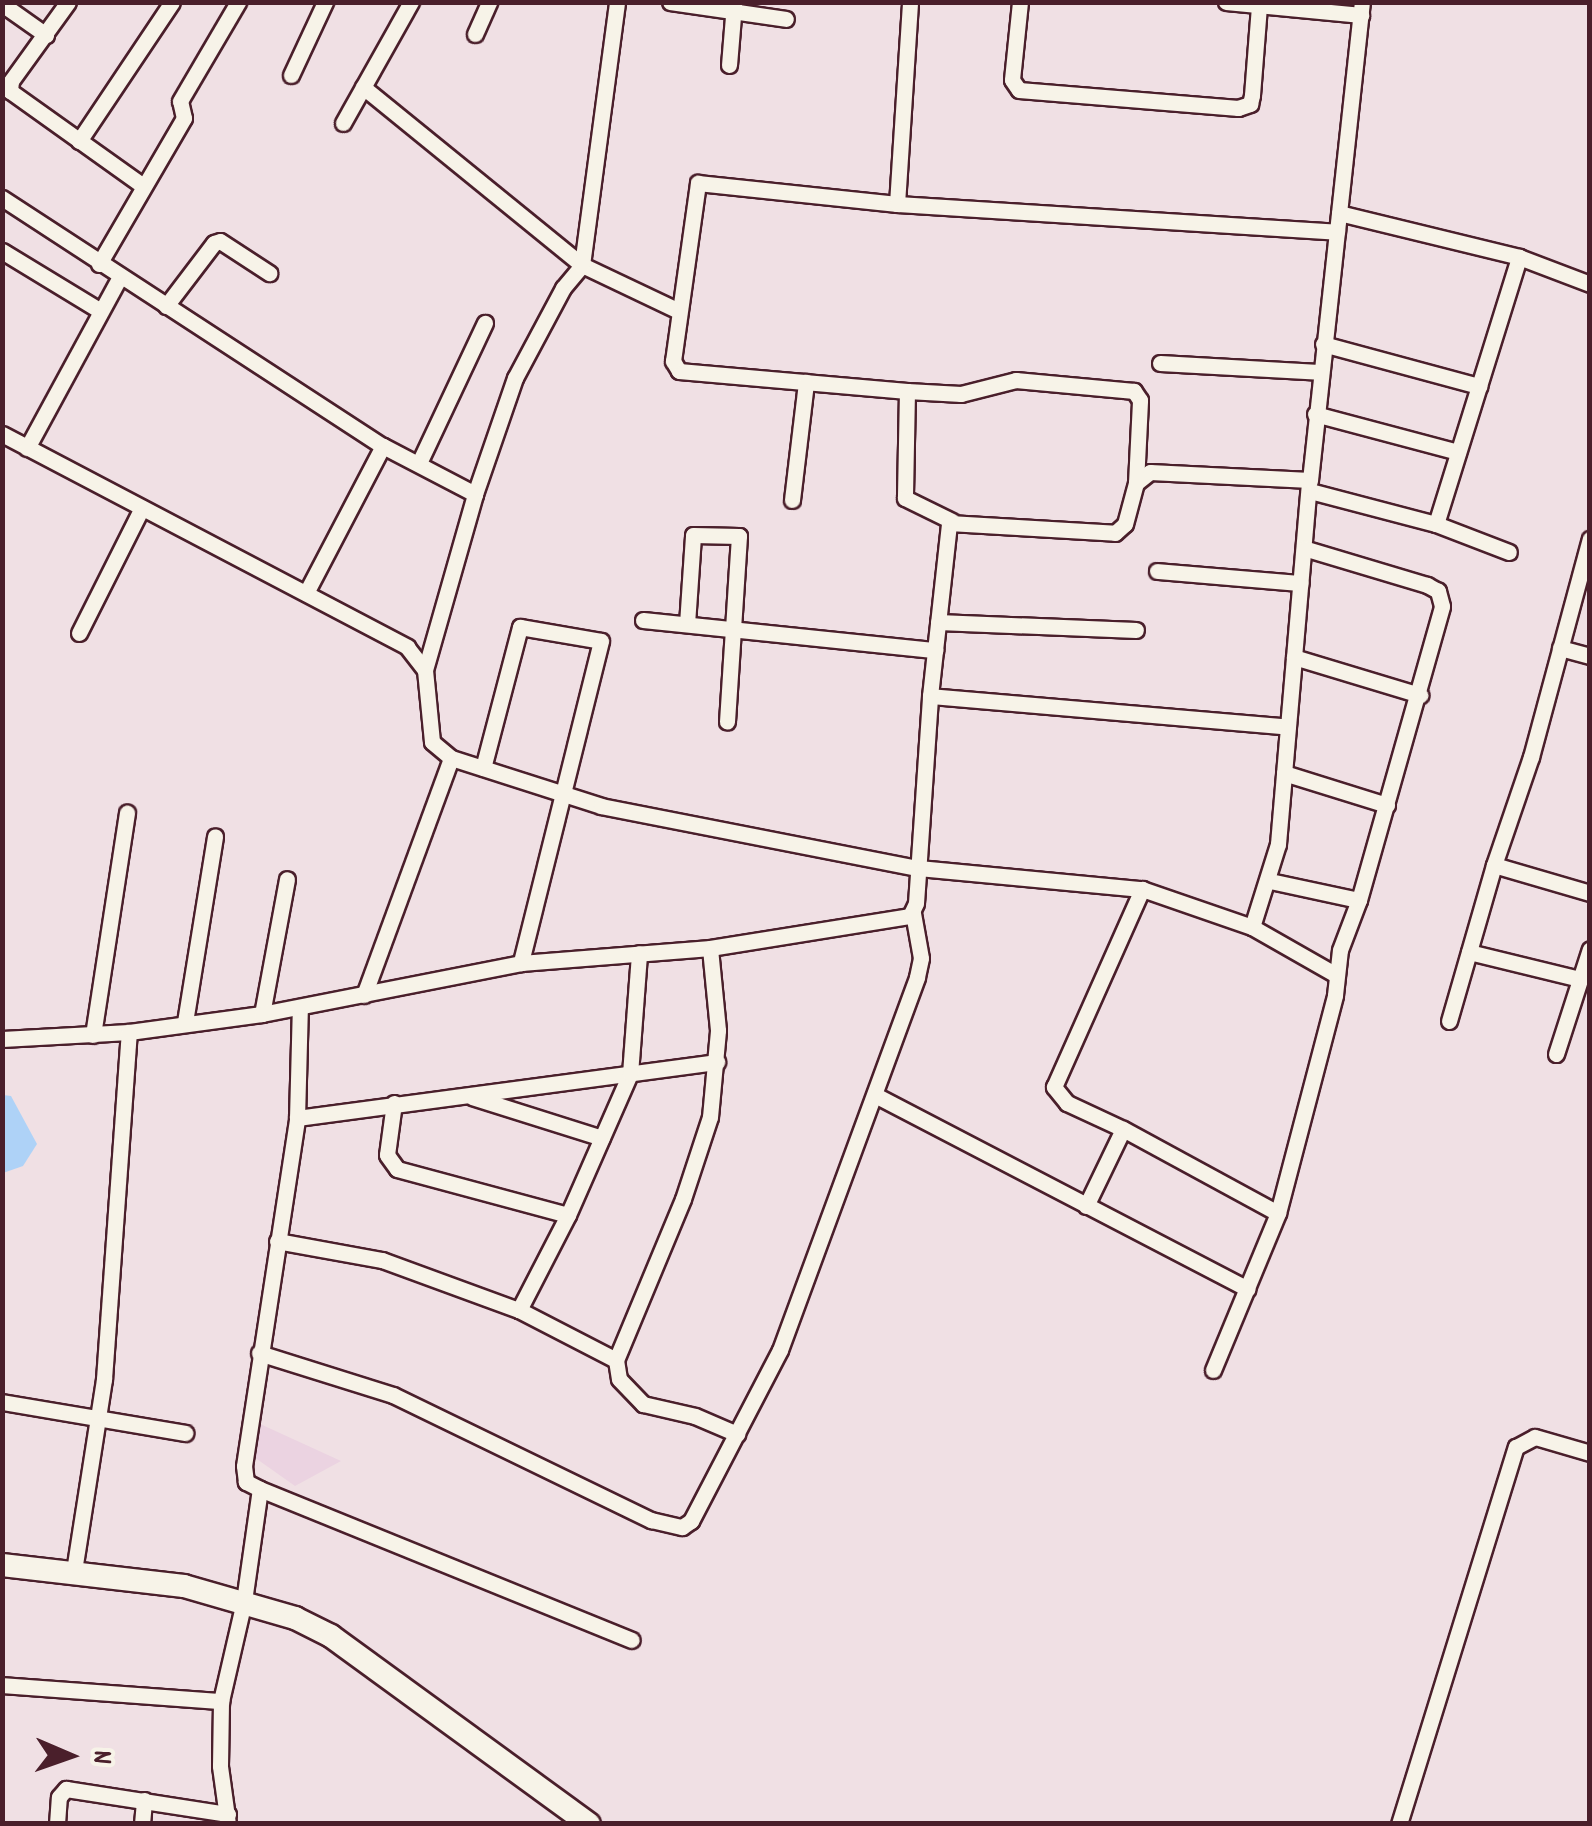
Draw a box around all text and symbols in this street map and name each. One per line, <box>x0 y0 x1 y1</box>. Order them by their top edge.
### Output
north arrow <box>20 1706 120 1806</box>
text: N <box>80 1749 120 1765</box>

